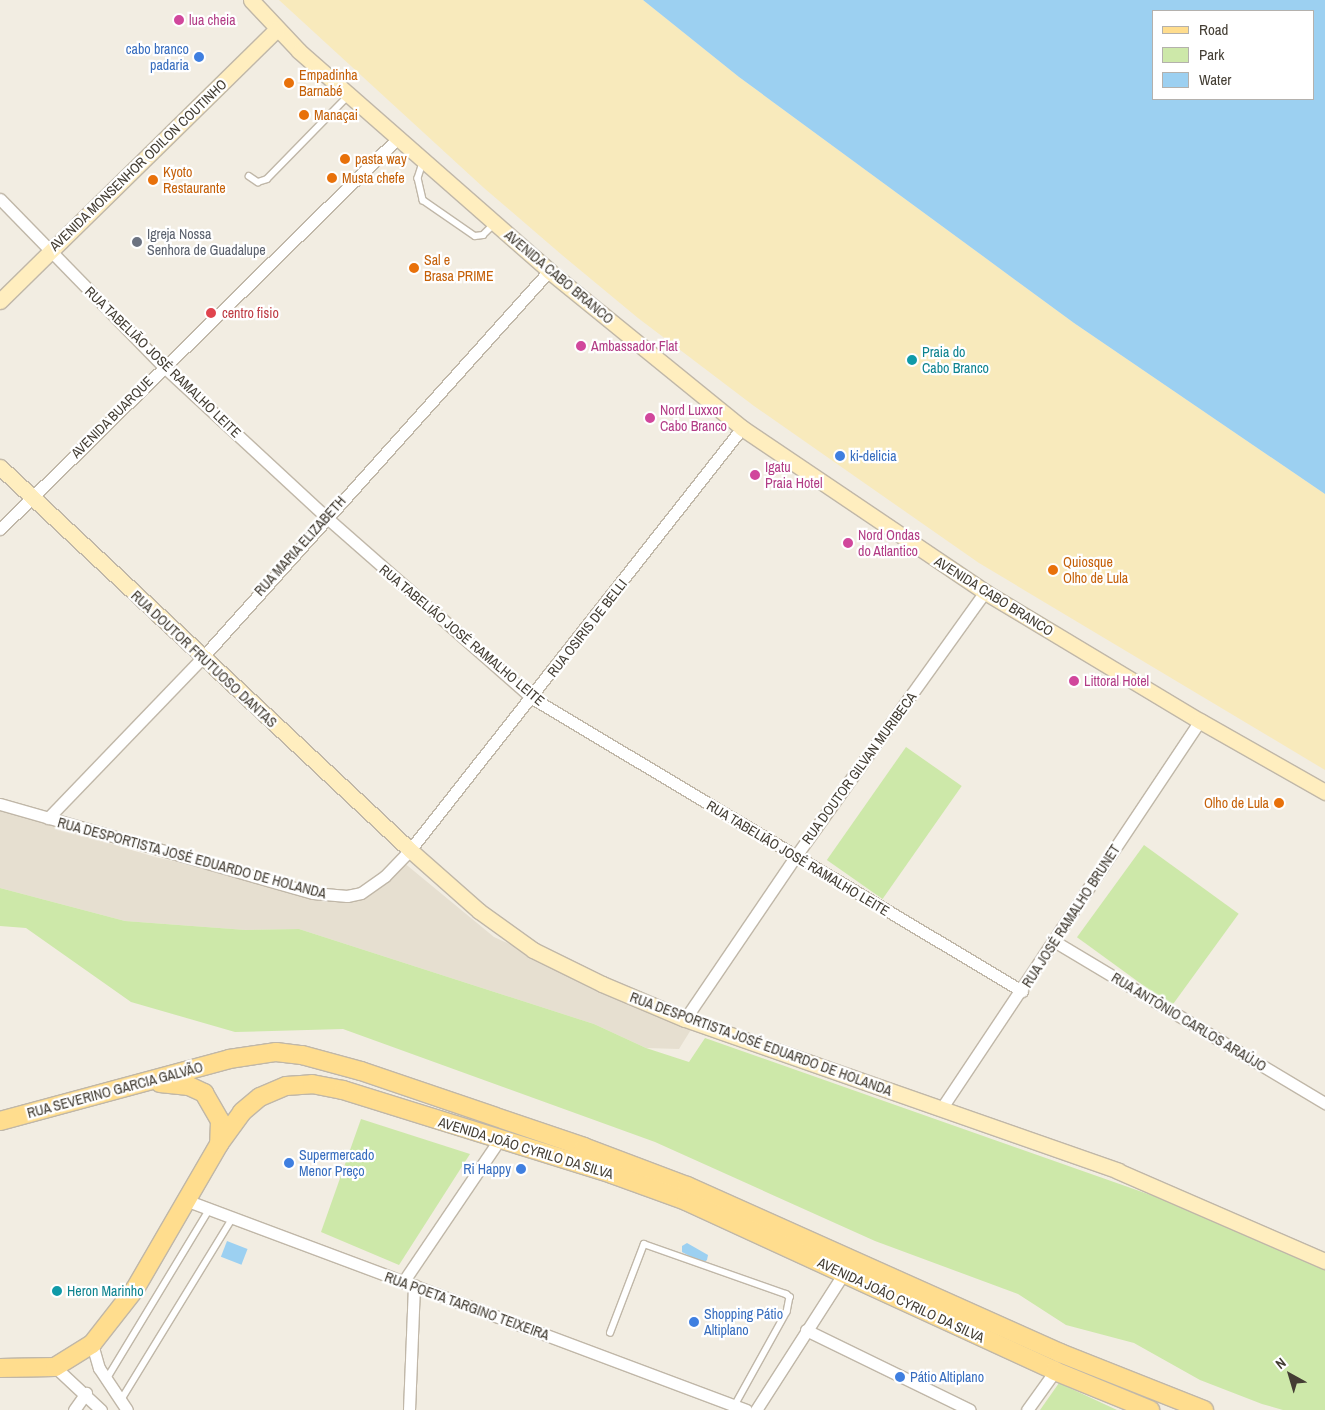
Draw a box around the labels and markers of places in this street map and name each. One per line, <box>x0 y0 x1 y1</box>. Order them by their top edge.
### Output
place label: lua cheia <box>189 12 236 28</box>
marker: lua cheia <box>173 14 185 26</box>
place label: cabo branco padaria <box>126 41 189 74</box>
marker: cabo branco padaria <box>193 51 205 63</box>
place label: Empadinha Barnabé <box>299 67 358 100</box>
marker: Empadinha Barnabé <box>283 77 295 89</box>
place label: Manaçai <box>314 107 358 123</box>
marker: Manaçai <box>298 109 310 121</box>
place label: pasta way <box>355 151 407 167</box>
marker: pasta way <box>339 153 351 165</box>
place label: Kyoto Restaurante <box>163 164 226 196</box>
place label: Musta chefe <box>342 170 405 186</box>
marker: Musta chefe <box>326 172 338 184</box>
marker: Kyoto Restaurante <box>147 174 159 186</box>
place label: Igreja Nossa Senhora de Guadalupe <box>147 226 266 258</box>
marker: Igreja Nossa Senhora de Guadalupe <box>131 236 143 248</box>
place label: Sal e Brasa PRIME <box>424 252 494 284</box>
marker: Sal e Brasa PRIME <box>408 262 420 274</box>
place label: centro fisio <box>222 305 279 321</box>
marker: centro fisio <box>204 306 218 320</box>
place label: Ambassador Flat <box>591 338 678 354</box>
marker: Ambassador Flat <box>575 340 587 352</box>
place label: Praia do Cabo Branco <box>922 344 989 377</box>
marker: Praia do Cabo Branco <box>906 354 918 366</box>
place label: Nord Luxxor Cabo Branco <box>660 402 727 434</box>
marker: Nord Luxxor Cabo Branco <box>644 412 656 424</box>
place label: ki-delicia <box>850 448 897 464</box>
marker: ki-delicia <box>834 450 846 462</box>
place label: Igatu Praia Hotel <box>765 459 822 492</box>
marker: Igatu Praia Hotel <box>749 469 761 481</box>
place label: Nord Ondas do Atlantico <box>858 527 920 560</box>
marker: Nord Ondas do Atlantico <box>842 537 854 549</box>
place label: Quiosque Olho de Lula <box>1063 554 1128 586</box>
marker: Quiosque Olho de Lula <box>1047 564 1059 576</box>
place label: Littoral Hotel <box>1084 673 1149 689</box>
marker: Littoral Hotel <box>1068 675 1080 687</box>
place label: Olho de Lula <box>1204 795 1269 811</box>
marker: Olho de Lula <box>1273 797 1285 809</box>
place label: Supermercado Menor Preço <box>299 1147 374 1180</box>
marker: Supermercado Menor Preço <box>283 1157 295 1169</box>
place label: Ri Happy <box>463 1161 511 1177</box>
marker: Ri Happy <box>515 1163 527 1175</box>
place label: Heron Marinho <box>67 1283 144 1299</box>
marker: Heron Marinho <box>51 1285 63 1297</box>
place label: Shopping Pátio Altiplano <box>704 1306 783 1338</box>
marker: Shopping Pátio Altiplano <box>688 1316 700 1328</box>
place label: Pátio Altiplano <box>910 1369 985 1385</box>
marker: Pátio Altiplano <box>894 1371 906 1383</box>

